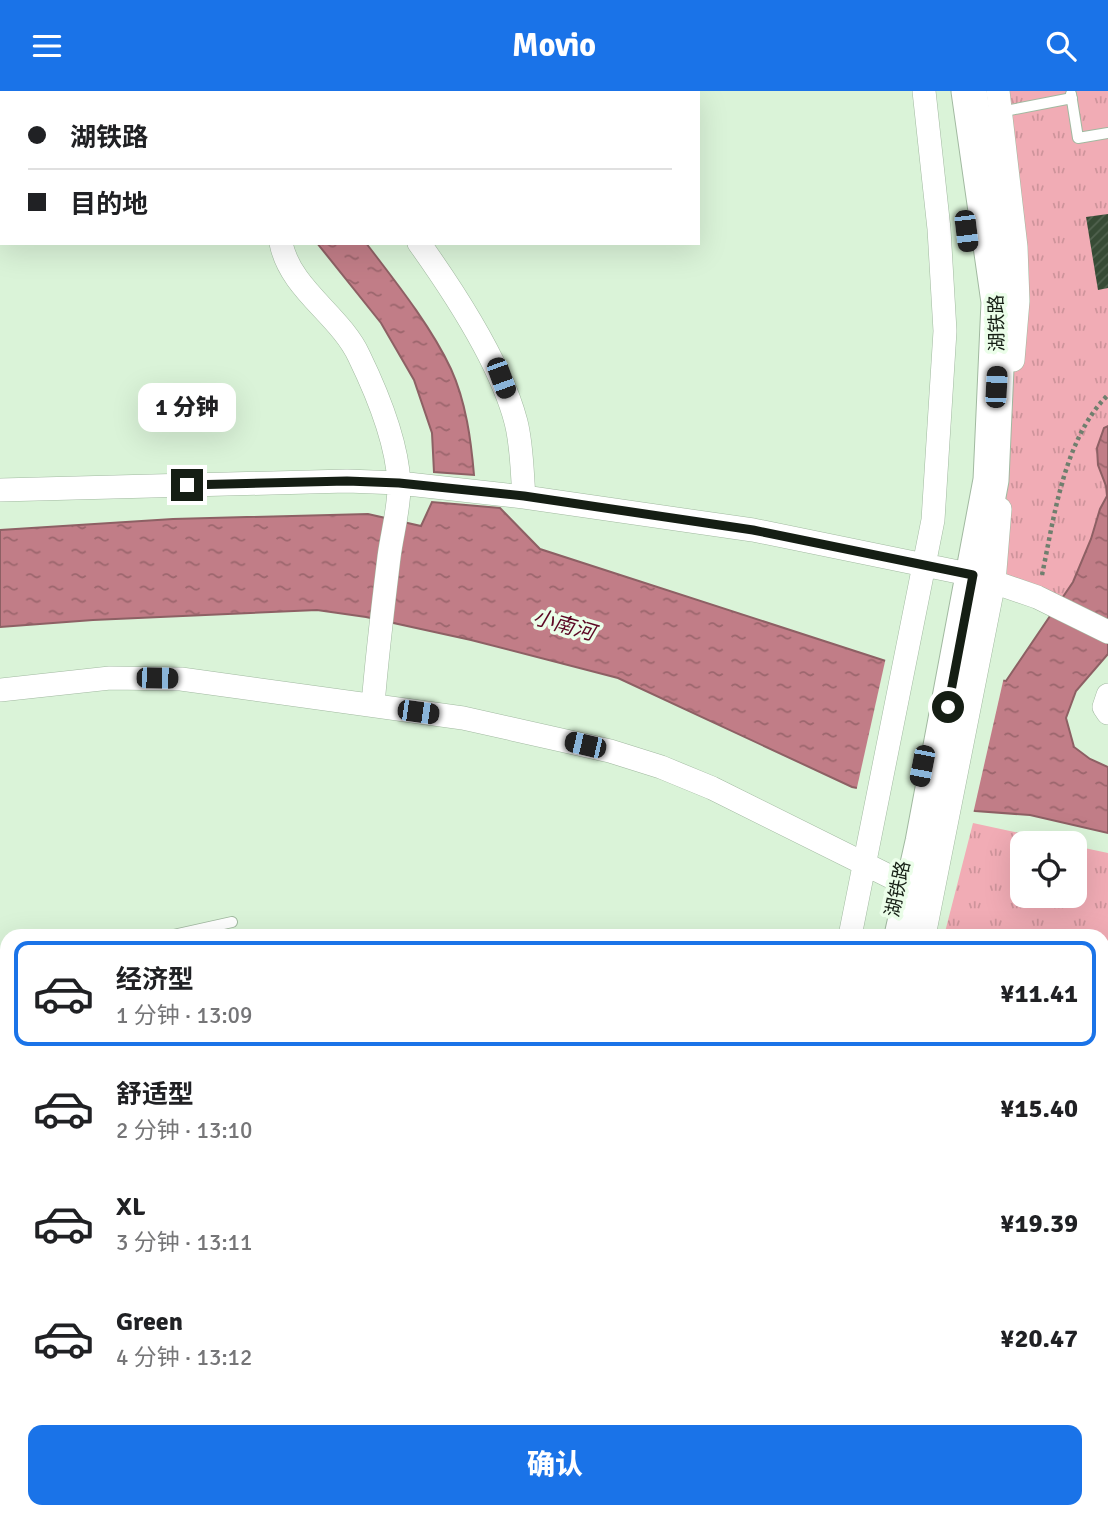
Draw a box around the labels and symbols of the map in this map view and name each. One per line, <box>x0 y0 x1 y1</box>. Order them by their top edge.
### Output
car <box>954 209 979 253</box>
street label: 湖铁路 <box>985 294 1009 352</box>
car <box>484 355 519 401</box>
car <box>985 365 1008 409</box>
callout: 1 分钟 <box>138 383 236 433</box>
route end <box>171 469 203 501</box>
water label: 小南河 <box>530 604 602 647</box>
car <box>136 667 179 689</box>
route start <box>932 691 964 723</box>
car <box>396 699 441 725</box>
car <box>563 730 608 760</box>
car <box>908 743 937 789</box>
street label: 湖铁路 <box>880 859 916 919</box>

